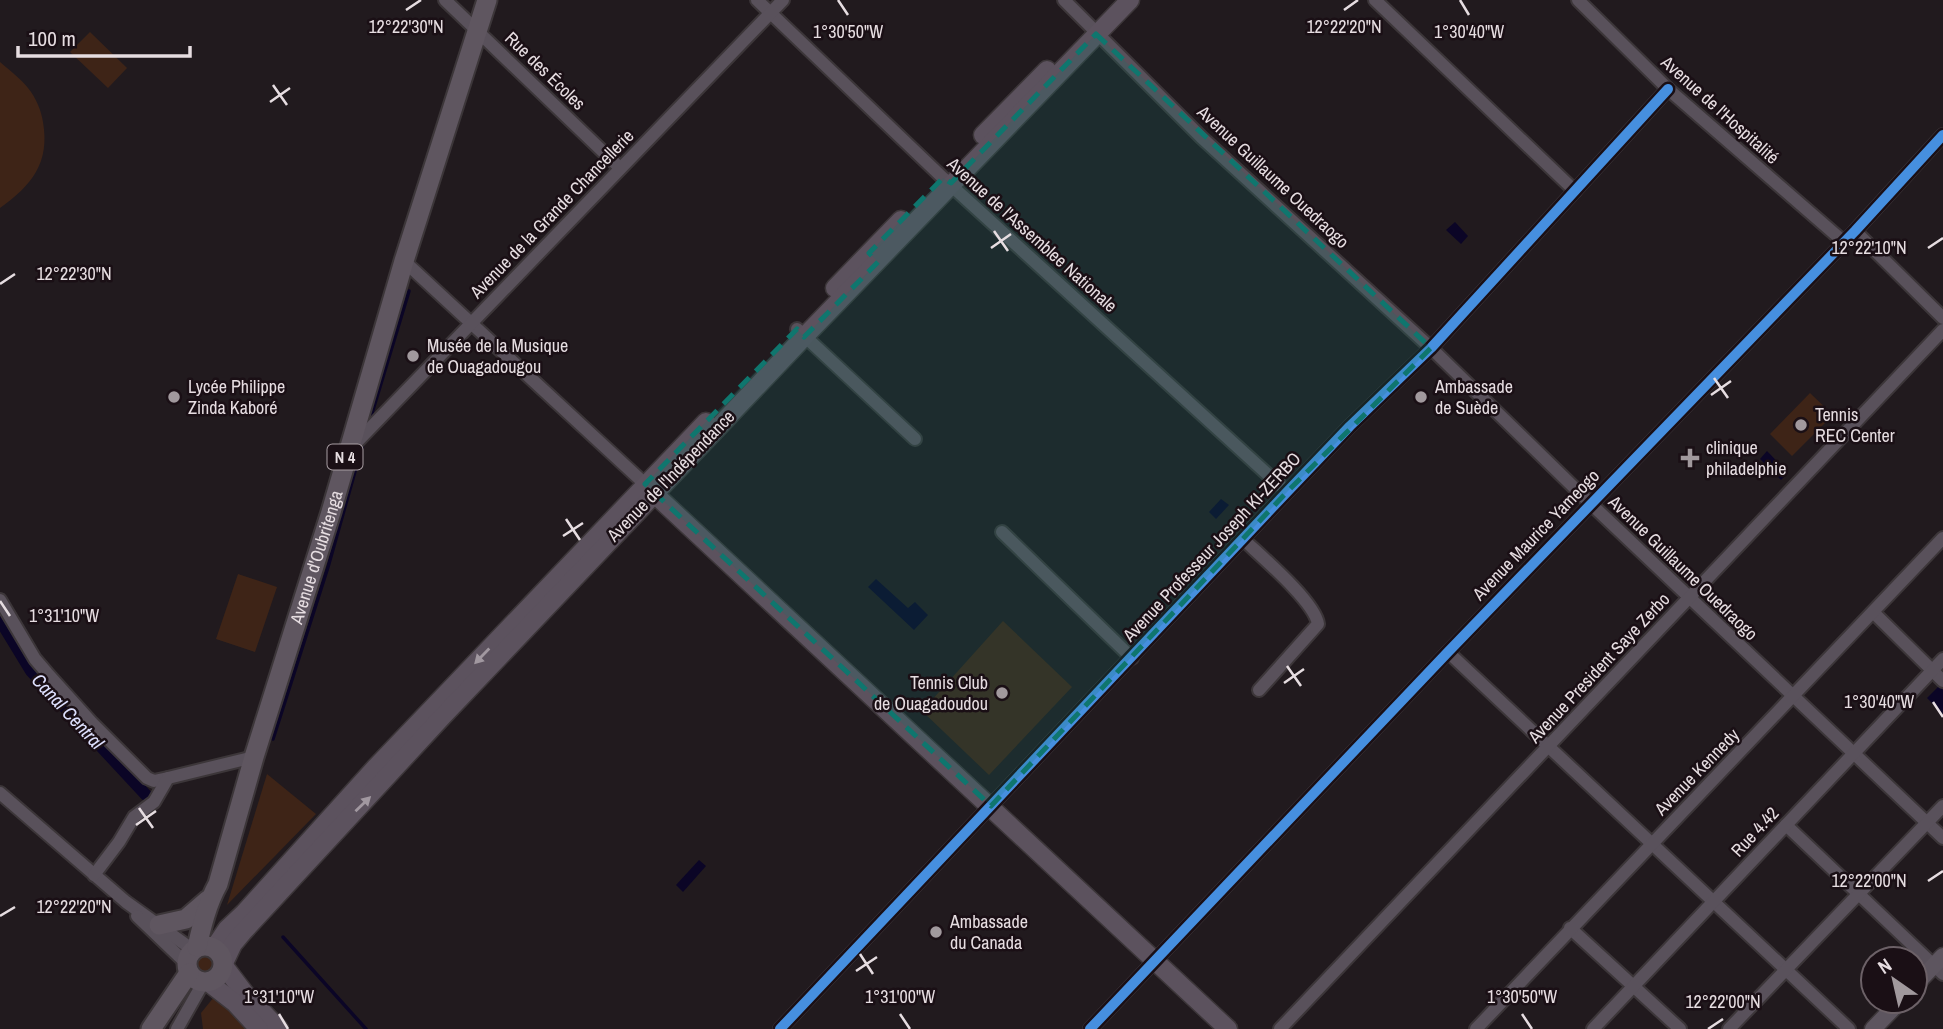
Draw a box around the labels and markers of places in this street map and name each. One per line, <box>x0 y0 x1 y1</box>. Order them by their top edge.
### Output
place label: Musée de la Musique de Ouagadougou <box>427 333 568 379</box>
marker: Musée de la Musique de Ouagadougou <box>405 348 421 364</box>
place label: Lycée Philippe Zinda Kaboré <box>188 374 285 420</box>
place label: Ambassade de Suède <box>1434 374 1513 420</box>
marker: Lycée Philippe Zinda Kaboré <box>166 389 182 405</box>
marker: Ambassade de Suède <box>1413 389 1429 405</box>
place label: Tennis REC Center <box>1815 402 1895 448</box>
marker: Tennis REC Center <box>1793 417 1809 433</box>
place label: clinique philadelphie <box>1706 435 1786 481</box>
marker: clinique philadelphie <box>1680 448 1700 468</box>
place label: Tennis Club de Ouagadoudou <box>874 670 988 716</box>
marker: Tennis Club de Ouagadoudou <box>994 685 1010 701</box>
place label: Ambassade du Canada <box>949 909 1028 955</box>
marker: Ambassade du Canada <box>928 924 944 940</box>

